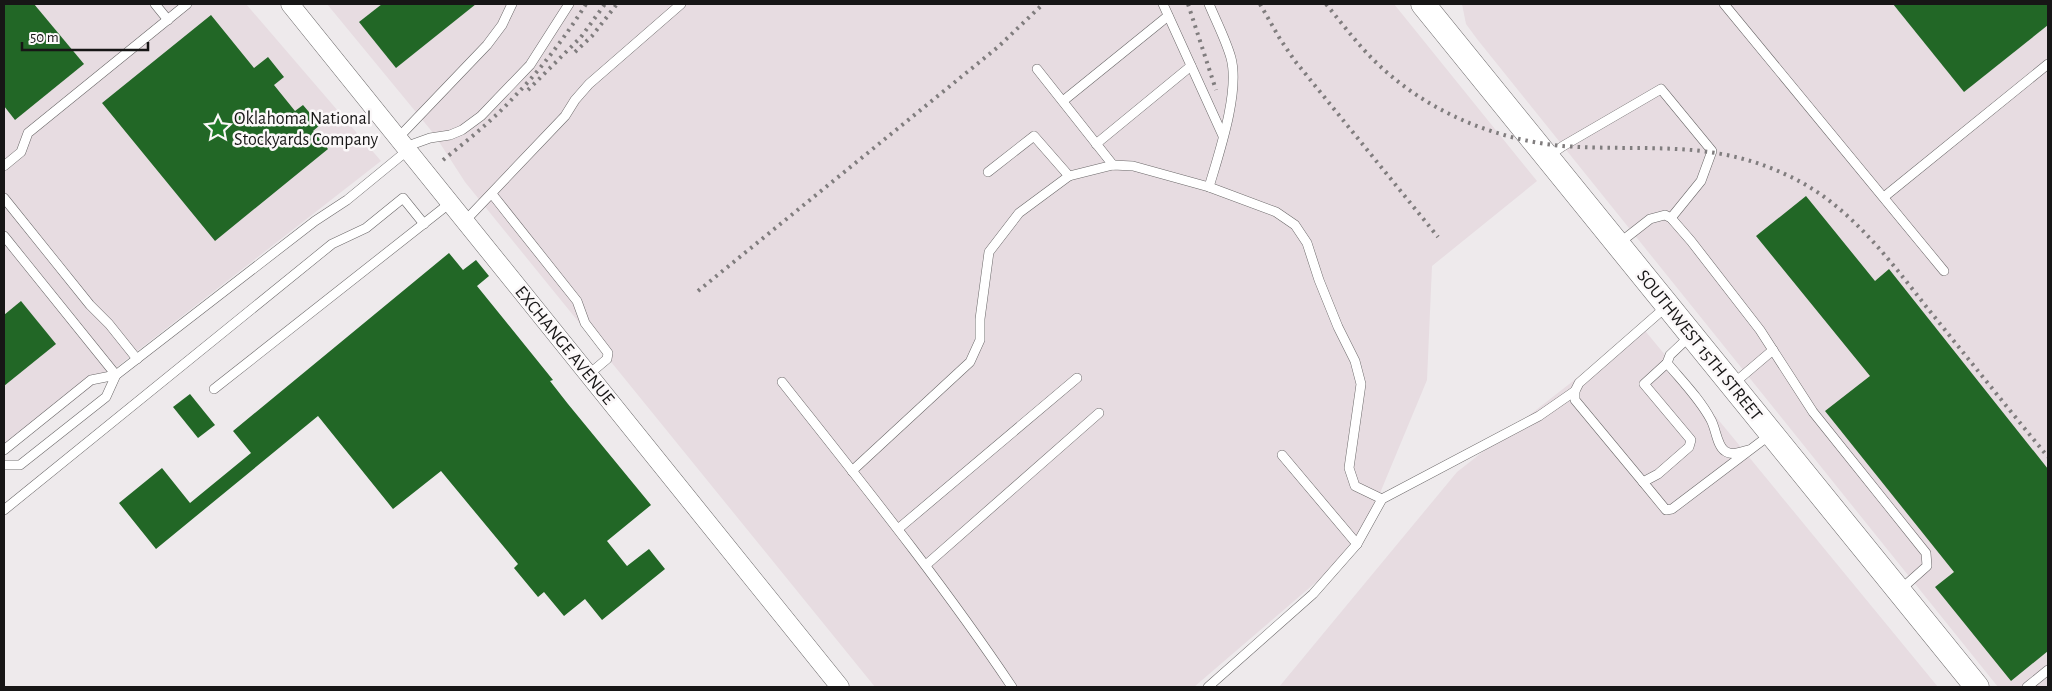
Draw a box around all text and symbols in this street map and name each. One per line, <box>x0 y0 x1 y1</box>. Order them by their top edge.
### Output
scale bar <box>22 20 149 52</box>
text: 50 m <box>30 30 59 45</box>
place label: Oklahoma National Stockyards Company <box>234 110 379 149</box>
place icon: Oklahoma National Stockyards Company <box>205 115 231 141</box>
street label: SOUTHWEST 15TH STREET <box>1633 267 1765 424</box>
street label: EXCHANGE AVENUE <box>511 283 618 408</box>

